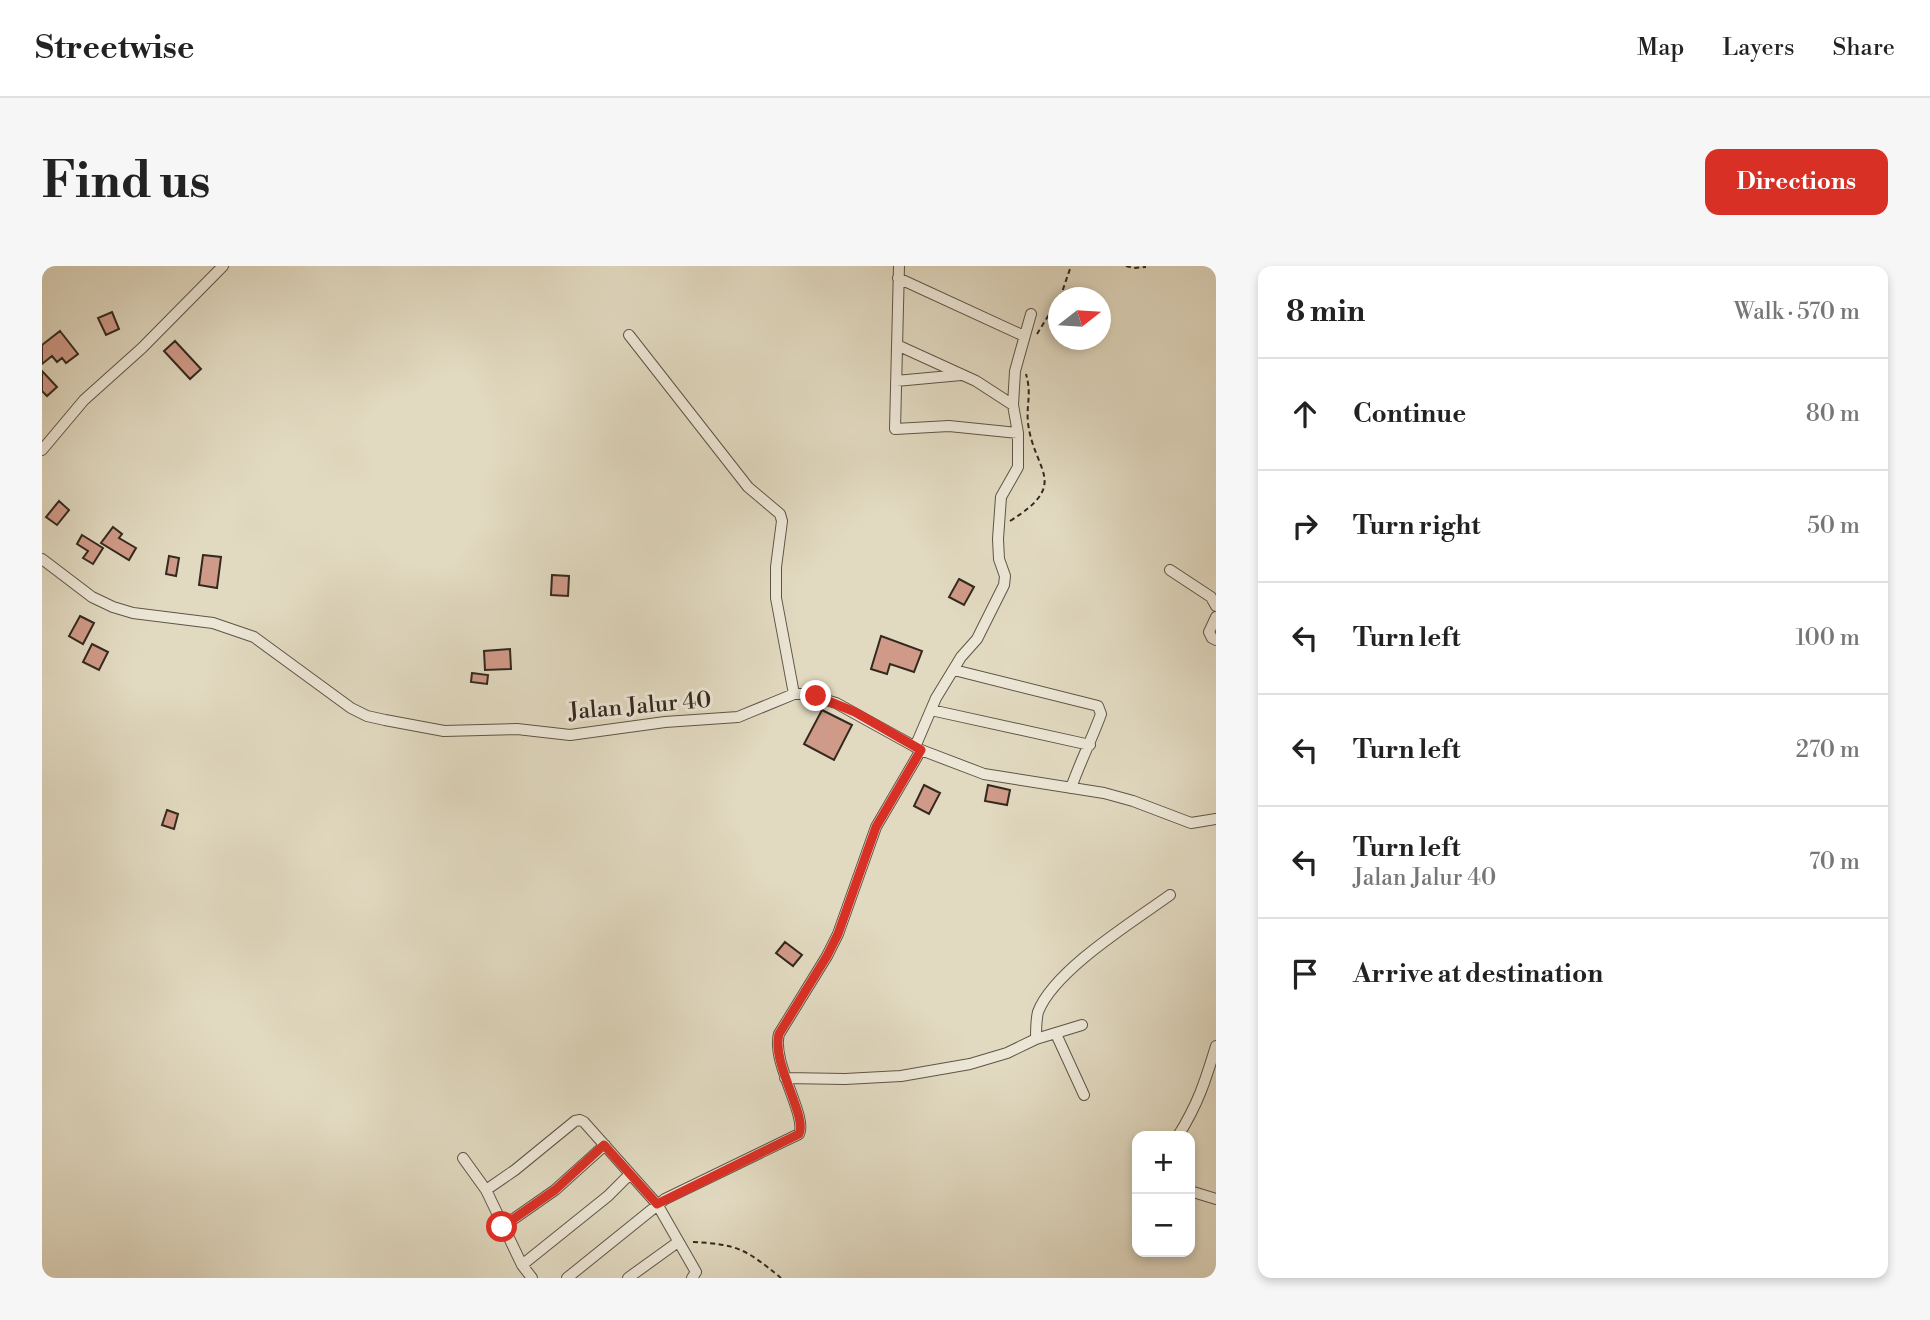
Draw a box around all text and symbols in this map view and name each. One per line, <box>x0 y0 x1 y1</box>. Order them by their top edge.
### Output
text: Streetwise <box>35 28 195 69</box>
text: Map <box>1637 33 1684 63</box>
text: Layers <box>1722 33 1794 63</box>
text: Share <box>1832 33 1895 63</box>
button: Directions <box>1705 149 1888 215</box>
text: Find us <box>42 152 211 213</box>
north arrow <box>1048 287 1111 350</box>
text: 8 min <box>1286 293 1365 331</box>
text: Walk · 570 m <box>1734 298 1860 326</box>
icon: ahead <box>1286 395 1324 433</box>
text: Continue <box>1353 398 1466 430</box>
text: 80 m <box>1806 400 1860 428</box>
icon: right <box>1286 507 1324 545</box>
text: Turn right <box>1353 510 1481 542</box>
text: 50 m <box>1807 512 1860 540</box>
icon: left <box>1286 619 1324 657</box>
text: Turn left <box>1353 622 1461 654</box>
text: 100 m <box>1795 624 1860 652</box>
route end <box>800 680 831 711</box>
street label: Jalan Jalur 40 <box>566 686 713 726</box>
icon: left <box>1286 731 1324 769</box>
text: Turn left <box>1353 734 1461 766</box>
text: 270 m <box>1796 736 1860 764</box>
text: Turn left <box>1353 832 1461 864</box>
icon: left <box>1286 843 1324 881</box>
text: 70 m <box>1809 848 1860 876</box>
text: Jalan Jalur 40 <box>1353 864 1496 892</box>
icon: arrive <box>1286 955 1324 993</box>
text: Arrive at destination <box>1353 958 1603 990</box>
map controls <box>1132 1131 1195 1257</box>
button: + <box>1132 1131 1195 1194</box>
button: − <box>1132 1194 1195 1257</box>
route start <box>486 1211 517 1242</box>

